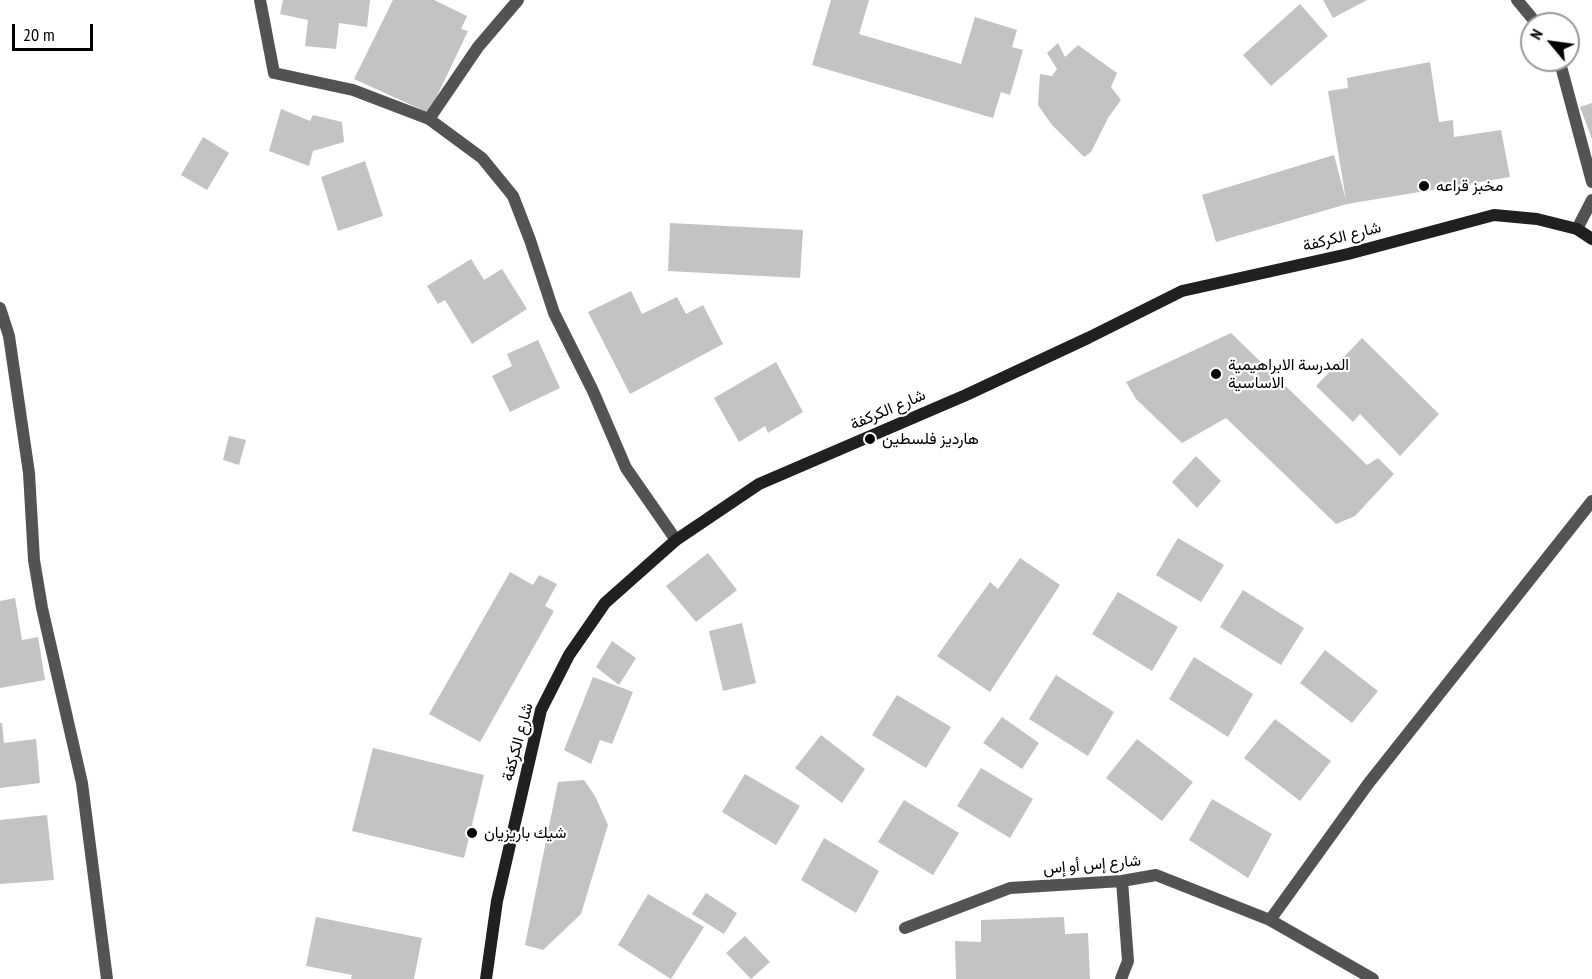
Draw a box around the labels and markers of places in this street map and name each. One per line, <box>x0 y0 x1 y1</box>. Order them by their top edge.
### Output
place label: مخبز قراعه <box>1436 176 1503 196</box>
marker: مخبز قراعه <box>1417 179 1431 193</box>
place label: المدرسة الابراهيمية الاساسية <box>1228 355 1349 393</box>
marker: المدرسة الابراهيمية الاساسية <box>1209 367 1223 381</box>
place label: هارديز فلسطين <box>882 429 979 449</box>
marker: هارديز فلسطين <box>863 432 877 446</box>
place label: شيك باريزيان <box>484 823 566 843</box>
marker: شيك باريزيان <box>465 826 479 840</box>

